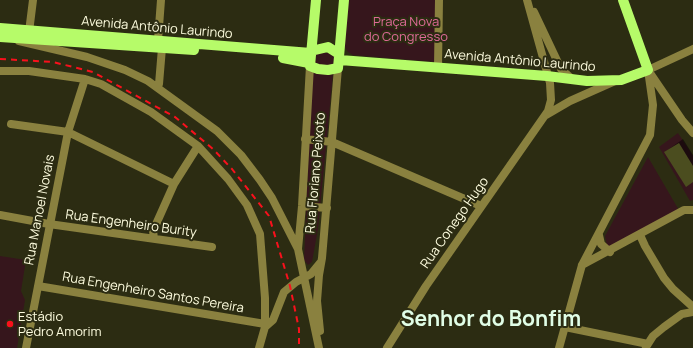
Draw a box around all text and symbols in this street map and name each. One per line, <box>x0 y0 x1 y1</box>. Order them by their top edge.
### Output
street label: Avenida Antônio Laurindo <box>81 14 233 42</box>
park label: Praça Nova do Congresso <box>364 14 448 45</box>
street label: Avenida Antônio Laurindo <box>444 47 596 75</box>
street label: Rua Floriano Peixoto <box>303 112 329 234</box>
street label: Rua Manoel Novais <box>22 153 58 267</box>
street label: Rua Conego Hugo <box>418 174 492 272</box>
street label: Rua Engenheiro Burity <box>64 207 198 241</box>
street label: Rua Engenheiro Santos Pereira <box>61 269 245 317</box>
district label: Senhor do Bonfim <box>401 307 581 333</box>
place label: Estádio Pedro Amorim <box>18 309 102 340</box>
marker: Estádio Pedro Amorim <box>5 319 15 329</box>

